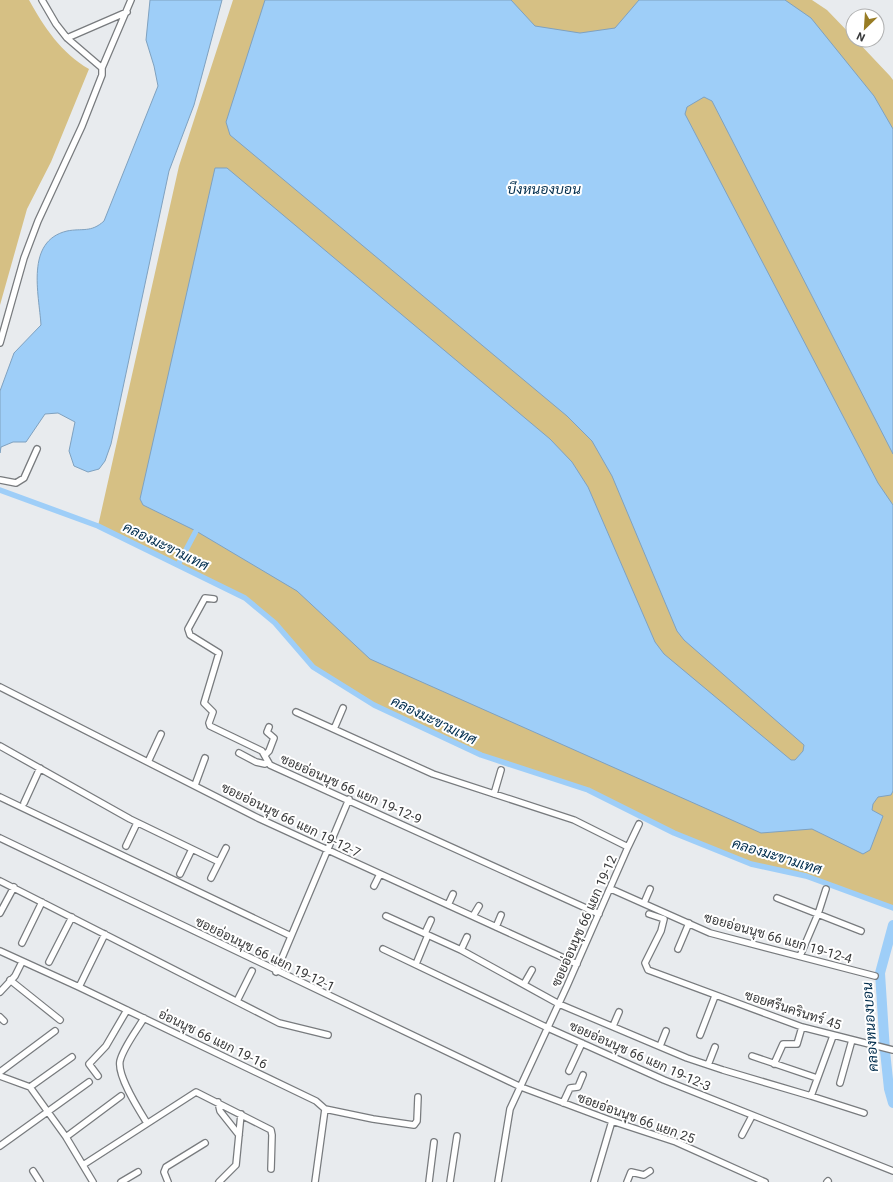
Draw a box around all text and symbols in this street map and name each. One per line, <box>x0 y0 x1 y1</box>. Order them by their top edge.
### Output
north arrow <box>845 8 885 48</box>
text: N <box>855 29 867 44</box>
water label: บึงหนองบอน <box>507 181 581 197</box>
water label: คลองมะขามเทศ <box>121 518 212 574</box>
water label: คลองมะขามเทศ <box>389 692 480 748</box>
street label: ซอยอ่อนนุช 66 แยก 19-12-9 <box>277 751 424 829</box>
street label: ซอยอ่อนนุช 66 แยก 19-12-7 <box>218 780 363 862</box>
water label: คลองมะขามเทศ <box>730 835 824 877</box>
street label: ซอยอ่อนนุช 66 แยก 19-12 <box>548 853 622 990</box>
street label: ซอยอ่อนนุช 66 แยก 19-12-4 <box>702 910 854 968</box>
street label: ซอยอ่อนนุช 66 แยก 19-12-1 <box>192 914 337 996</box>
water label: คลองหนองบอน <box>859 982 881 1072</box>
street label: ซอยศรีนครินทร์ 45 <box>743 985 844 1033</box>
street label: อ่อนนุช 66 แยก 19-16 <box>155 1006 270 1074</box>
street label: ซอยอ่อนนุช 66 แยก 19-12-3 <box>566 1018 713 1096</box>
street label: ซอยอ่อนนุช 66 แยก 25 <box>574 1090 697 1148</box>

